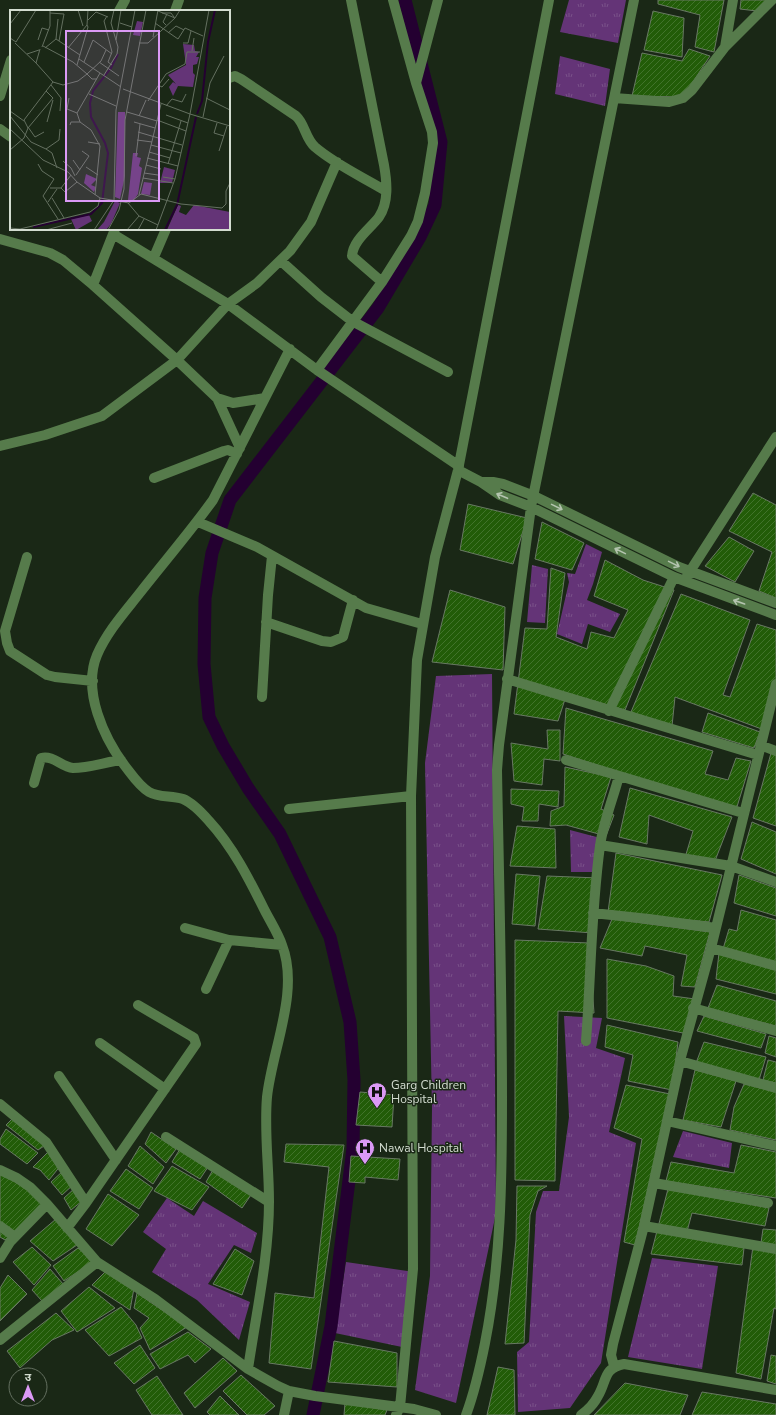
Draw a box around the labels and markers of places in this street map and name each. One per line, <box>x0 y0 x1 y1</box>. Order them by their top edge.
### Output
place label: Garg Children Hospital <box>391 1077 466 1107</box>
hospital icon: Garg Children Hospital <box>366 1081 388 1109</box>
hospital icon: Nawal Hospital <box>354 1137 376 1165</box>
place label: Nawal Hospital <box>379 1140 463 1156</box>

